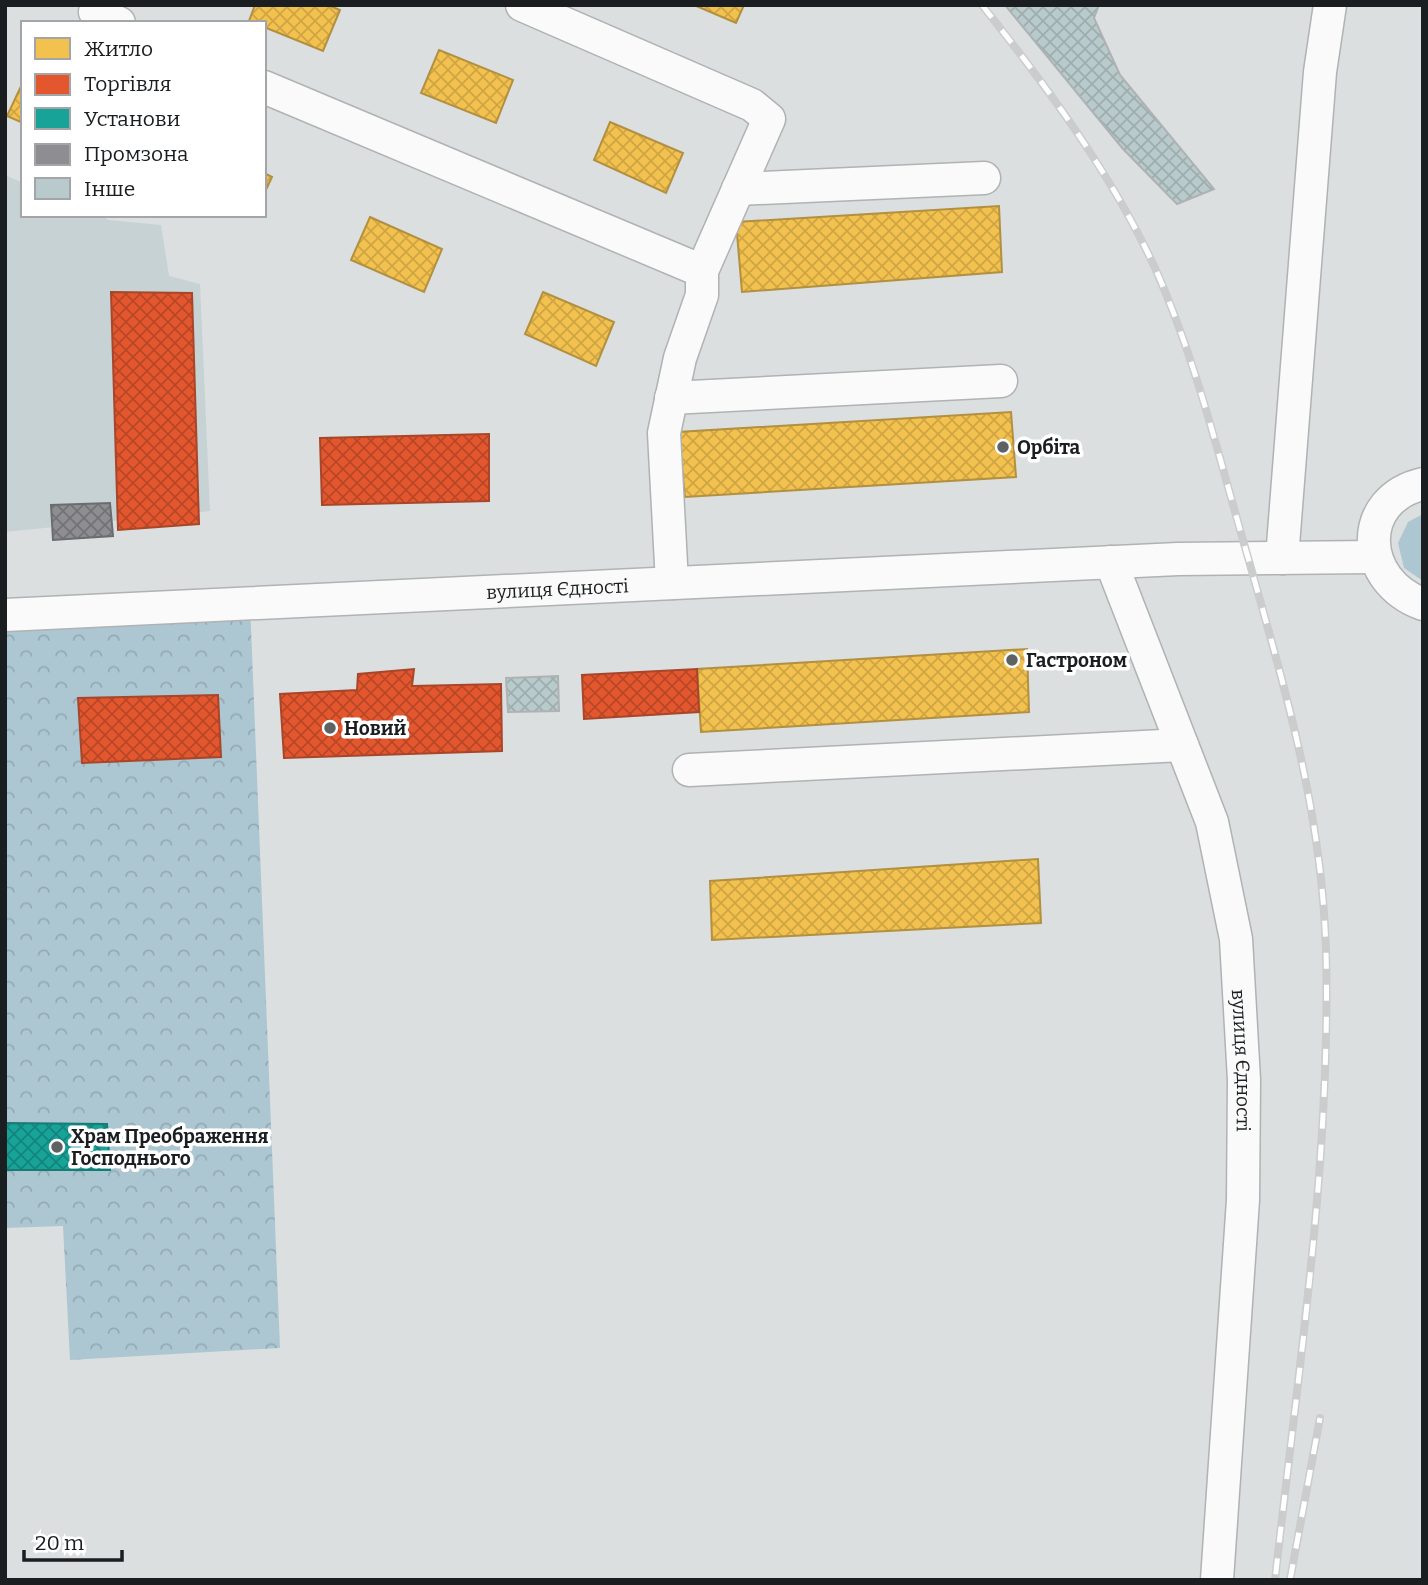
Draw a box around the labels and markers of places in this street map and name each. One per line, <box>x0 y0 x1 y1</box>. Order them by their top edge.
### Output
place label: Орбіта <box>1017 436 1080 459</box>
marker: Орбіта <box>995 439 1011 455</box>
place label: Гастроном <box>1026 649 1127 672</box>
marker: Гастроном <box>1004 652 1020 668</box>
place label: Новий <box>344 717 406 740</box>
marker: Новий <box>322 720 338 736</box>
place label: Храм Преображення Господнього <box>71 1125 268 1170</box>
marker: Храм Преображення Господнього <box>49 1139 65 1155</box>

